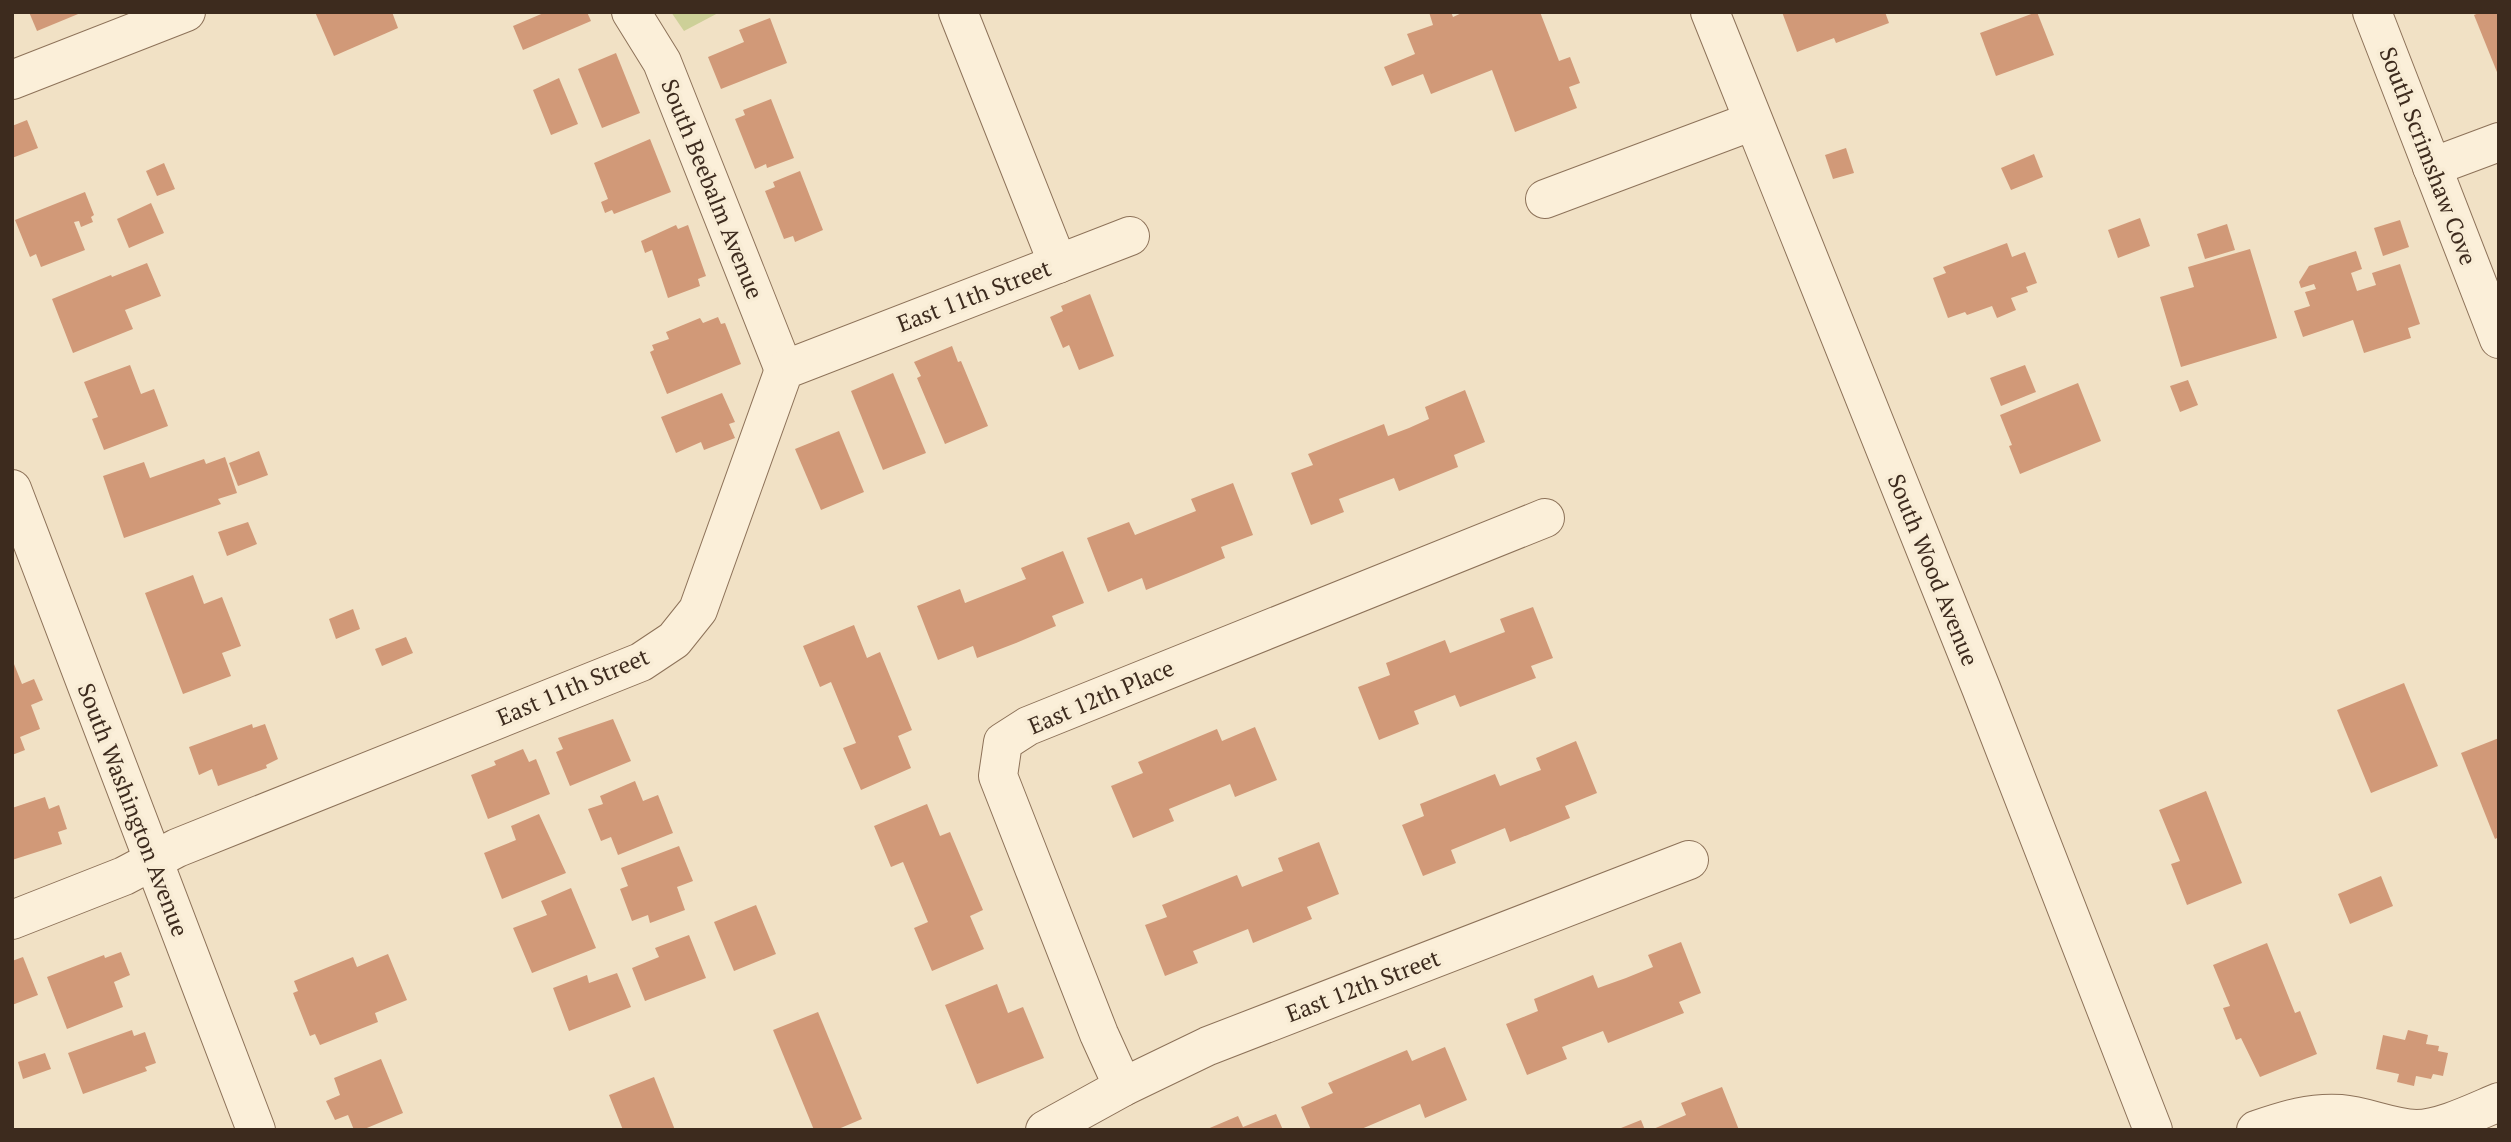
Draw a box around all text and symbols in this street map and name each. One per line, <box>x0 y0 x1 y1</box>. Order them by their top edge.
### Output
street label: South Scrimshaw Cove <box>2373 42 2484 269</box>
street label: South Beebalm Avenue <box>654 74 771 303</box>
street label: East 11th Street <box>892 252 1056 339</box>
street label: South Wood Avenue <box>1881 469 1986 670</box>
street label: East 11th Street <box>492 640 654 733</box>
street label: East 12th Place <box>1023 652 1178 741</box>
street label: South Washington Avenue <box>71 679 196 941</box>
street label: East 12th Street <box>1281 942 1445 1029</box>

